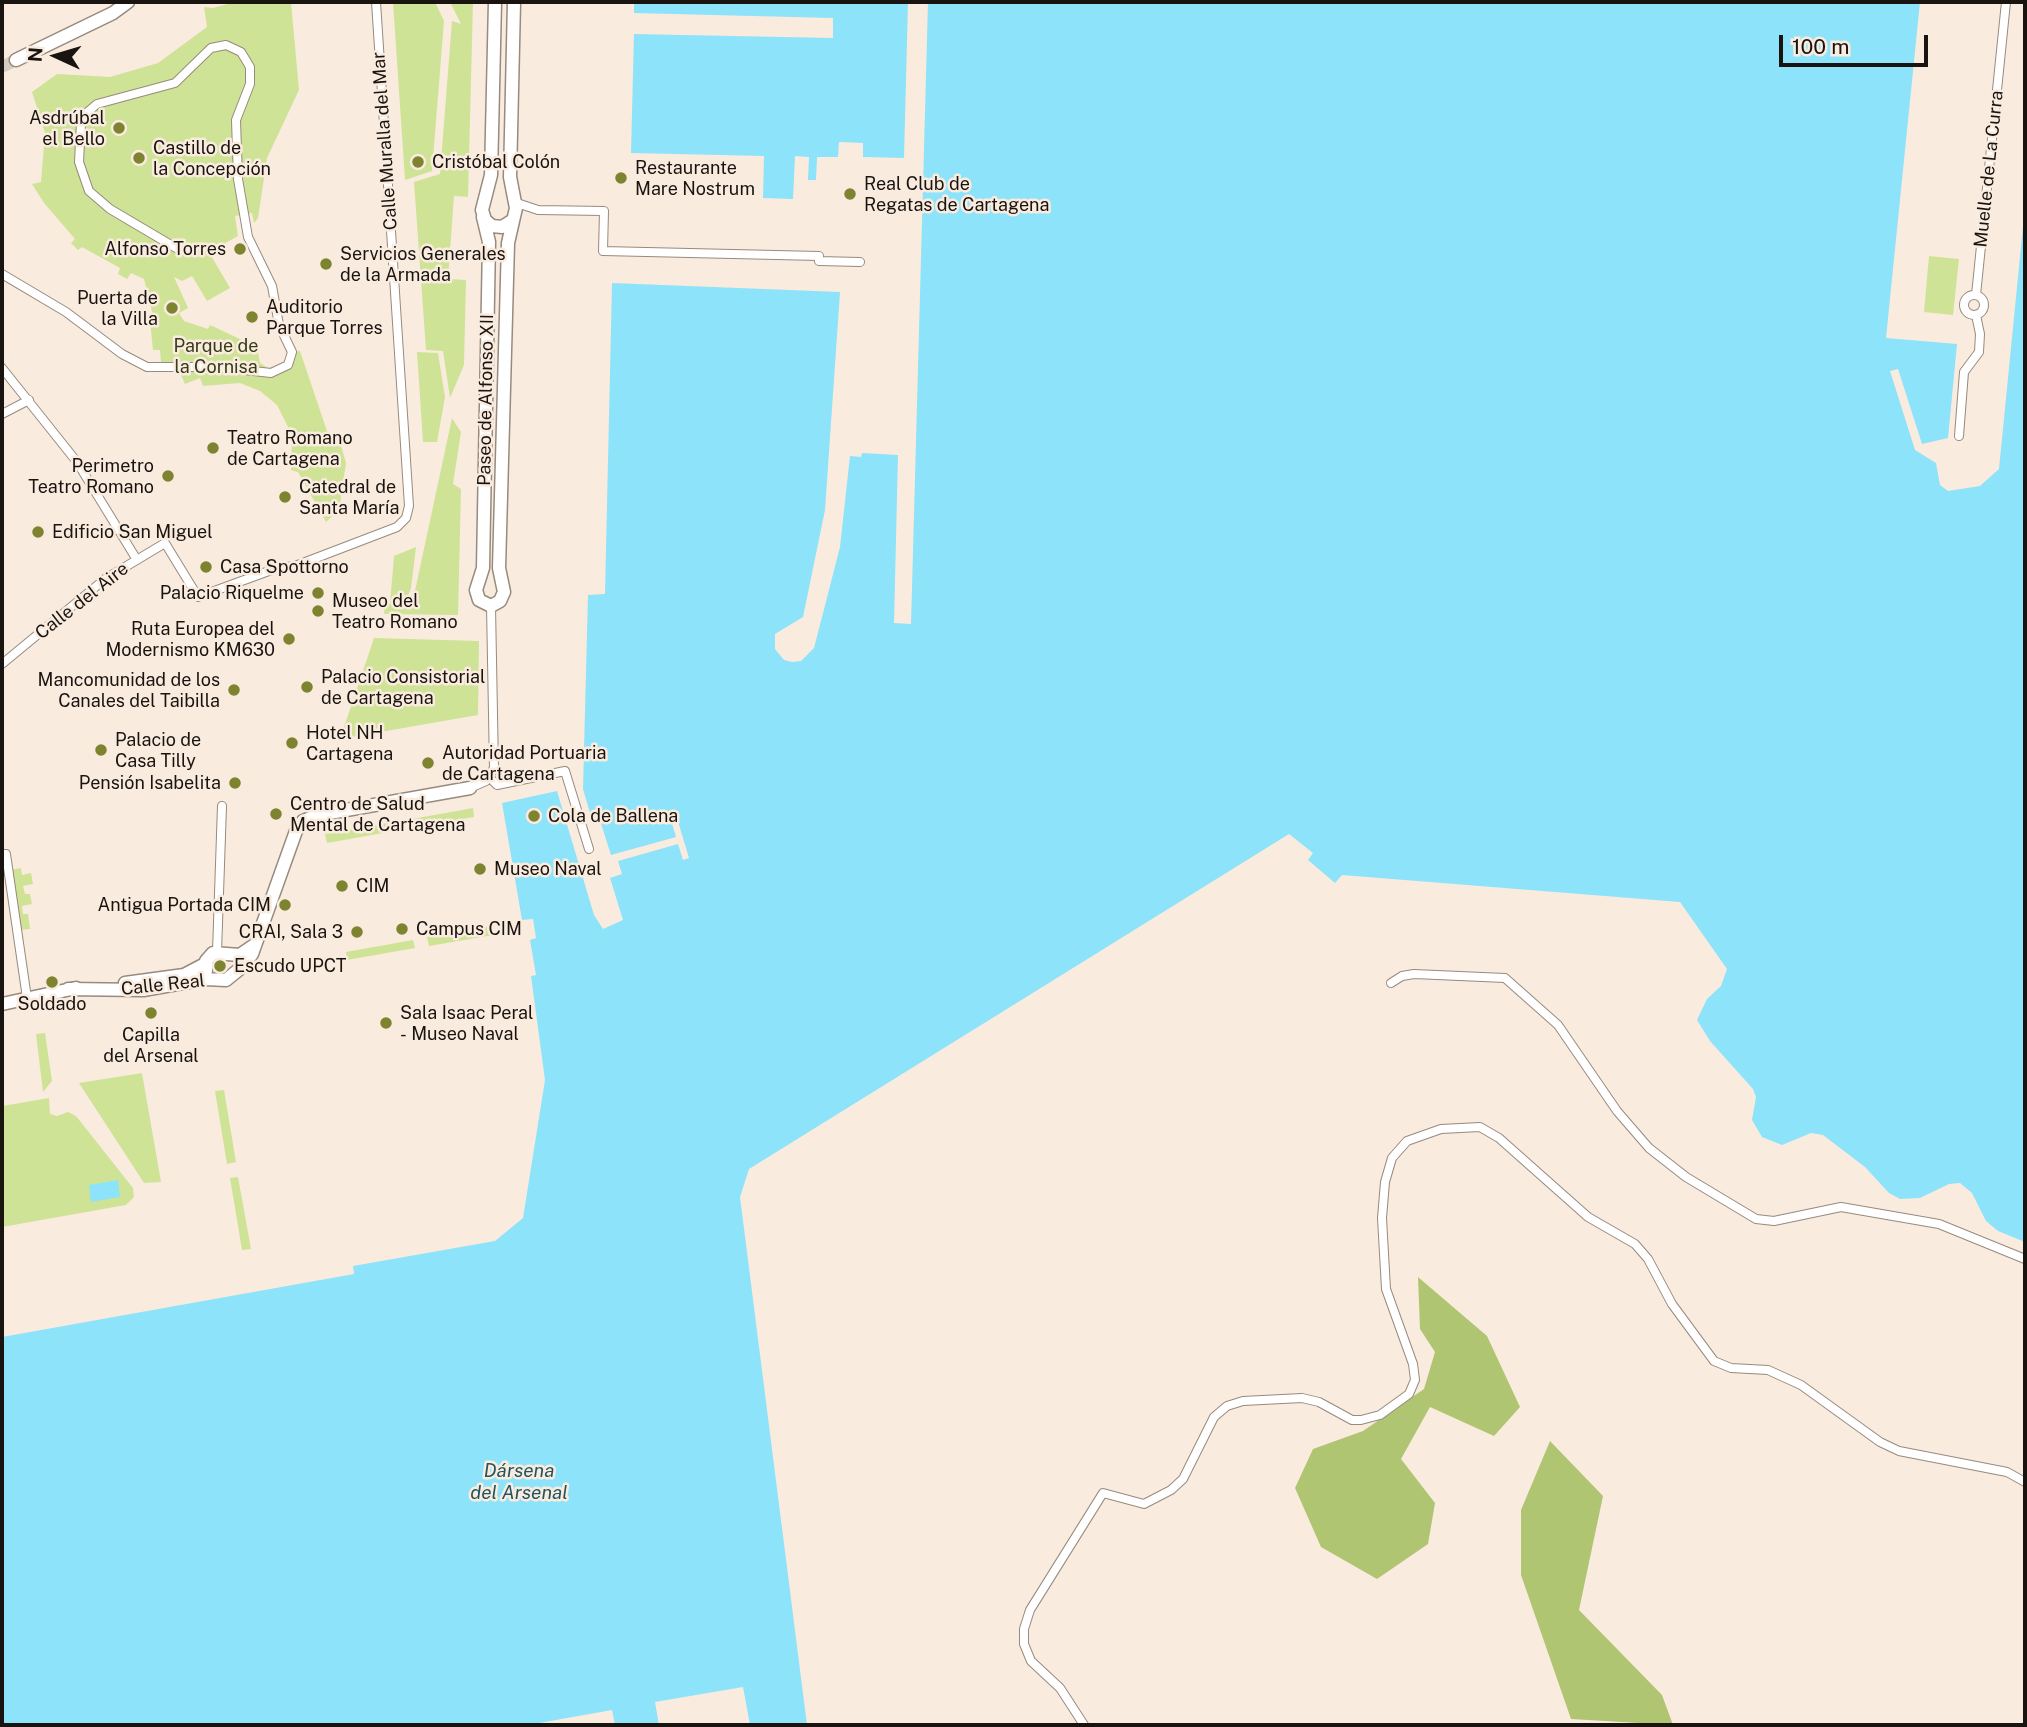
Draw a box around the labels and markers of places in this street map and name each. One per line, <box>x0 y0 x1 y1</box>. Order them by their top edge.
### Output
place label: Asdrúbal el Bello <box>29 107 105 150</box>
marker: Asdrúbal el Bello <box>111 120 127 136</box>
place label: Castillo de la Concepción <box>153 137 271 180</box>
marker: Castillo de la Concepción <box>131 150 147 166</box>
place label: Cristóbal Colón <box>432 151 560 173</box>
marker: Cristóbal Colón <box>410 154 426 170</box>
place label: Restaurante Mare Nostrum <box>635 157 755 200</box>
marker: Restaurante Mare Nostrum <box>613 170 629 186</box>
place label: Real Club de Regatas de Cartagena <box>864 173 1049 216</box>
marker: Real Club de Regatas de Cartagena <box>842 186 858 202</box>
place label: Alfonso Torres <box>104 238 226 260</box>
marker: Alfonso Torres <box>232 241 248 257</box>
place label: Servicios Generales de la Armada <box>340 243 506 286</box>
marker: Servicios Generales de la Armada <box>318 256 334 272</box>
place label: Puerta de la Villa <box>77 287 158 330</box>
place label: Auditorio Parque Torres <box>266 296 383 338</box>
marker: Puerta de la Villa <box>164 300 180 316</box>
marker: Auditorio Parque Torres <box>244 309 260 325</box>
place label: Teatro Romano de Cartagena <box>227 427 353 470</box>
marker: Teatro Romano de Cartagena <box>205 440 221 456</box>
place label: Perimetro Teatro Romano <box>28 455 154 498</box>
marker: Perimetro Teatro Romano <box>160 468 176 484</box>
place label: Catedral de Santa María <box>299 476 399 518</box>
marker: Catedral de Santa María <box>277 489 293 505</box>
place label: Edificio San Miguel <box>52 521 213 543</box>
marker: Edificio San Miguel <box>30 524 46 540</box>
place label: Casa Spottorno <box>220 556 349 578</box>
marker: Casa Spottorno <box>198 559 214 575</box>
place label: Palacio Riquelme <box>160 582 304 604</box>
marker: Palacio Riquelme <box>310 585 326 601</box>
place label: Museo del Teatro Romano <box>332 590 458 632</box>
marker: Museo del Teatro Romano <box>310 603 326 619</box>
place label: Ruta Europea del Modernismo KM630 <box>105 618 275 660</box>
marker: Ruta Europea del Modernismo KM630 <box>281 631 297 647</box>
place label: Palacio Consistorial de Cartagena <box>321 666 485 708</box>
place label: Mancomunidad de los Canales del Taibilla <box>38 669 220 712</box>
marker: Palacio Consistorial de Cartagena <box>299 679 315 695</box>
marker: Mancomunidad de los Canales del Taibilla <box>226 682 242 698</box>
place label: Hotel NH Cartagena <box>306 722 393 764</box>
place label: Palacio de Casa Tilly <box>115 729 201 772</box>
marker: Hotel NH Cartagena <box>284 735 300 751</box>
marker: Palacio de Casa Tilly <box>93 742 109 758</box>
place label: Autoridad Portuaria de Cartagena <box>442 742 606 784</box>
marker: Autoridad Portuaria de Cartagena <box>420 755 436 771</box>
place label: Pensión Isabelita <box>79 772 221 794</box>
marker: Pensión Isabelita <box>227 775 243 791</box>
place label: Centro de Salud Mental de Cartagena <box>290 793 465 836</box>
place label: Cola de Ballena <box>548 805 678 827</box>
marker: Centro de Salud Mental de Cartagena <box>268 806 284 822</box>
marker: Cola de Ballena <box>526 808 542 824</box>
place label: Museo Naval <box>494 858 602 880</box>
marker: Museo Naval <box>472 861 488 877</box>
place label: CIM <box>356 875 389 897</box>
marker: CIM <box>334 878 350 894</box>
place label: Antigua Portada CIM <box>97 894 271 916</box>
marker: Antigua Portada CIM <box>277 897 293 913</box>
place label: Campus CIM <box>416 918 522 940</box>
place label: CRAI, Sala 3 <box>239 921 343 943</box>
marker: Campus CIM <box>394 921 410 937</box>
marker: CRAI, Sala 3 <box>349 924 365 940</box>
place label: Escudo UPCT <box>234 955 346 977</box>
marker: Escudo UPCT <box>212 958 228 974</box>
marker: Soldado <box>44 974 60 990</box>
place label: Soldado <box>18 993 86 1015</box>
place label: Sala Isaac Peral - Museo Naval <box>400 1002 534 1044</box>
marker: Capilla del Arsenal <box>143 1005 159 1021</box>
marker: Sala Isaac Peral - Museo Naval <box>378 1015 394 1031</box>
place label: Capilla del Arsenal <box>103 1024 199 1066</box>

